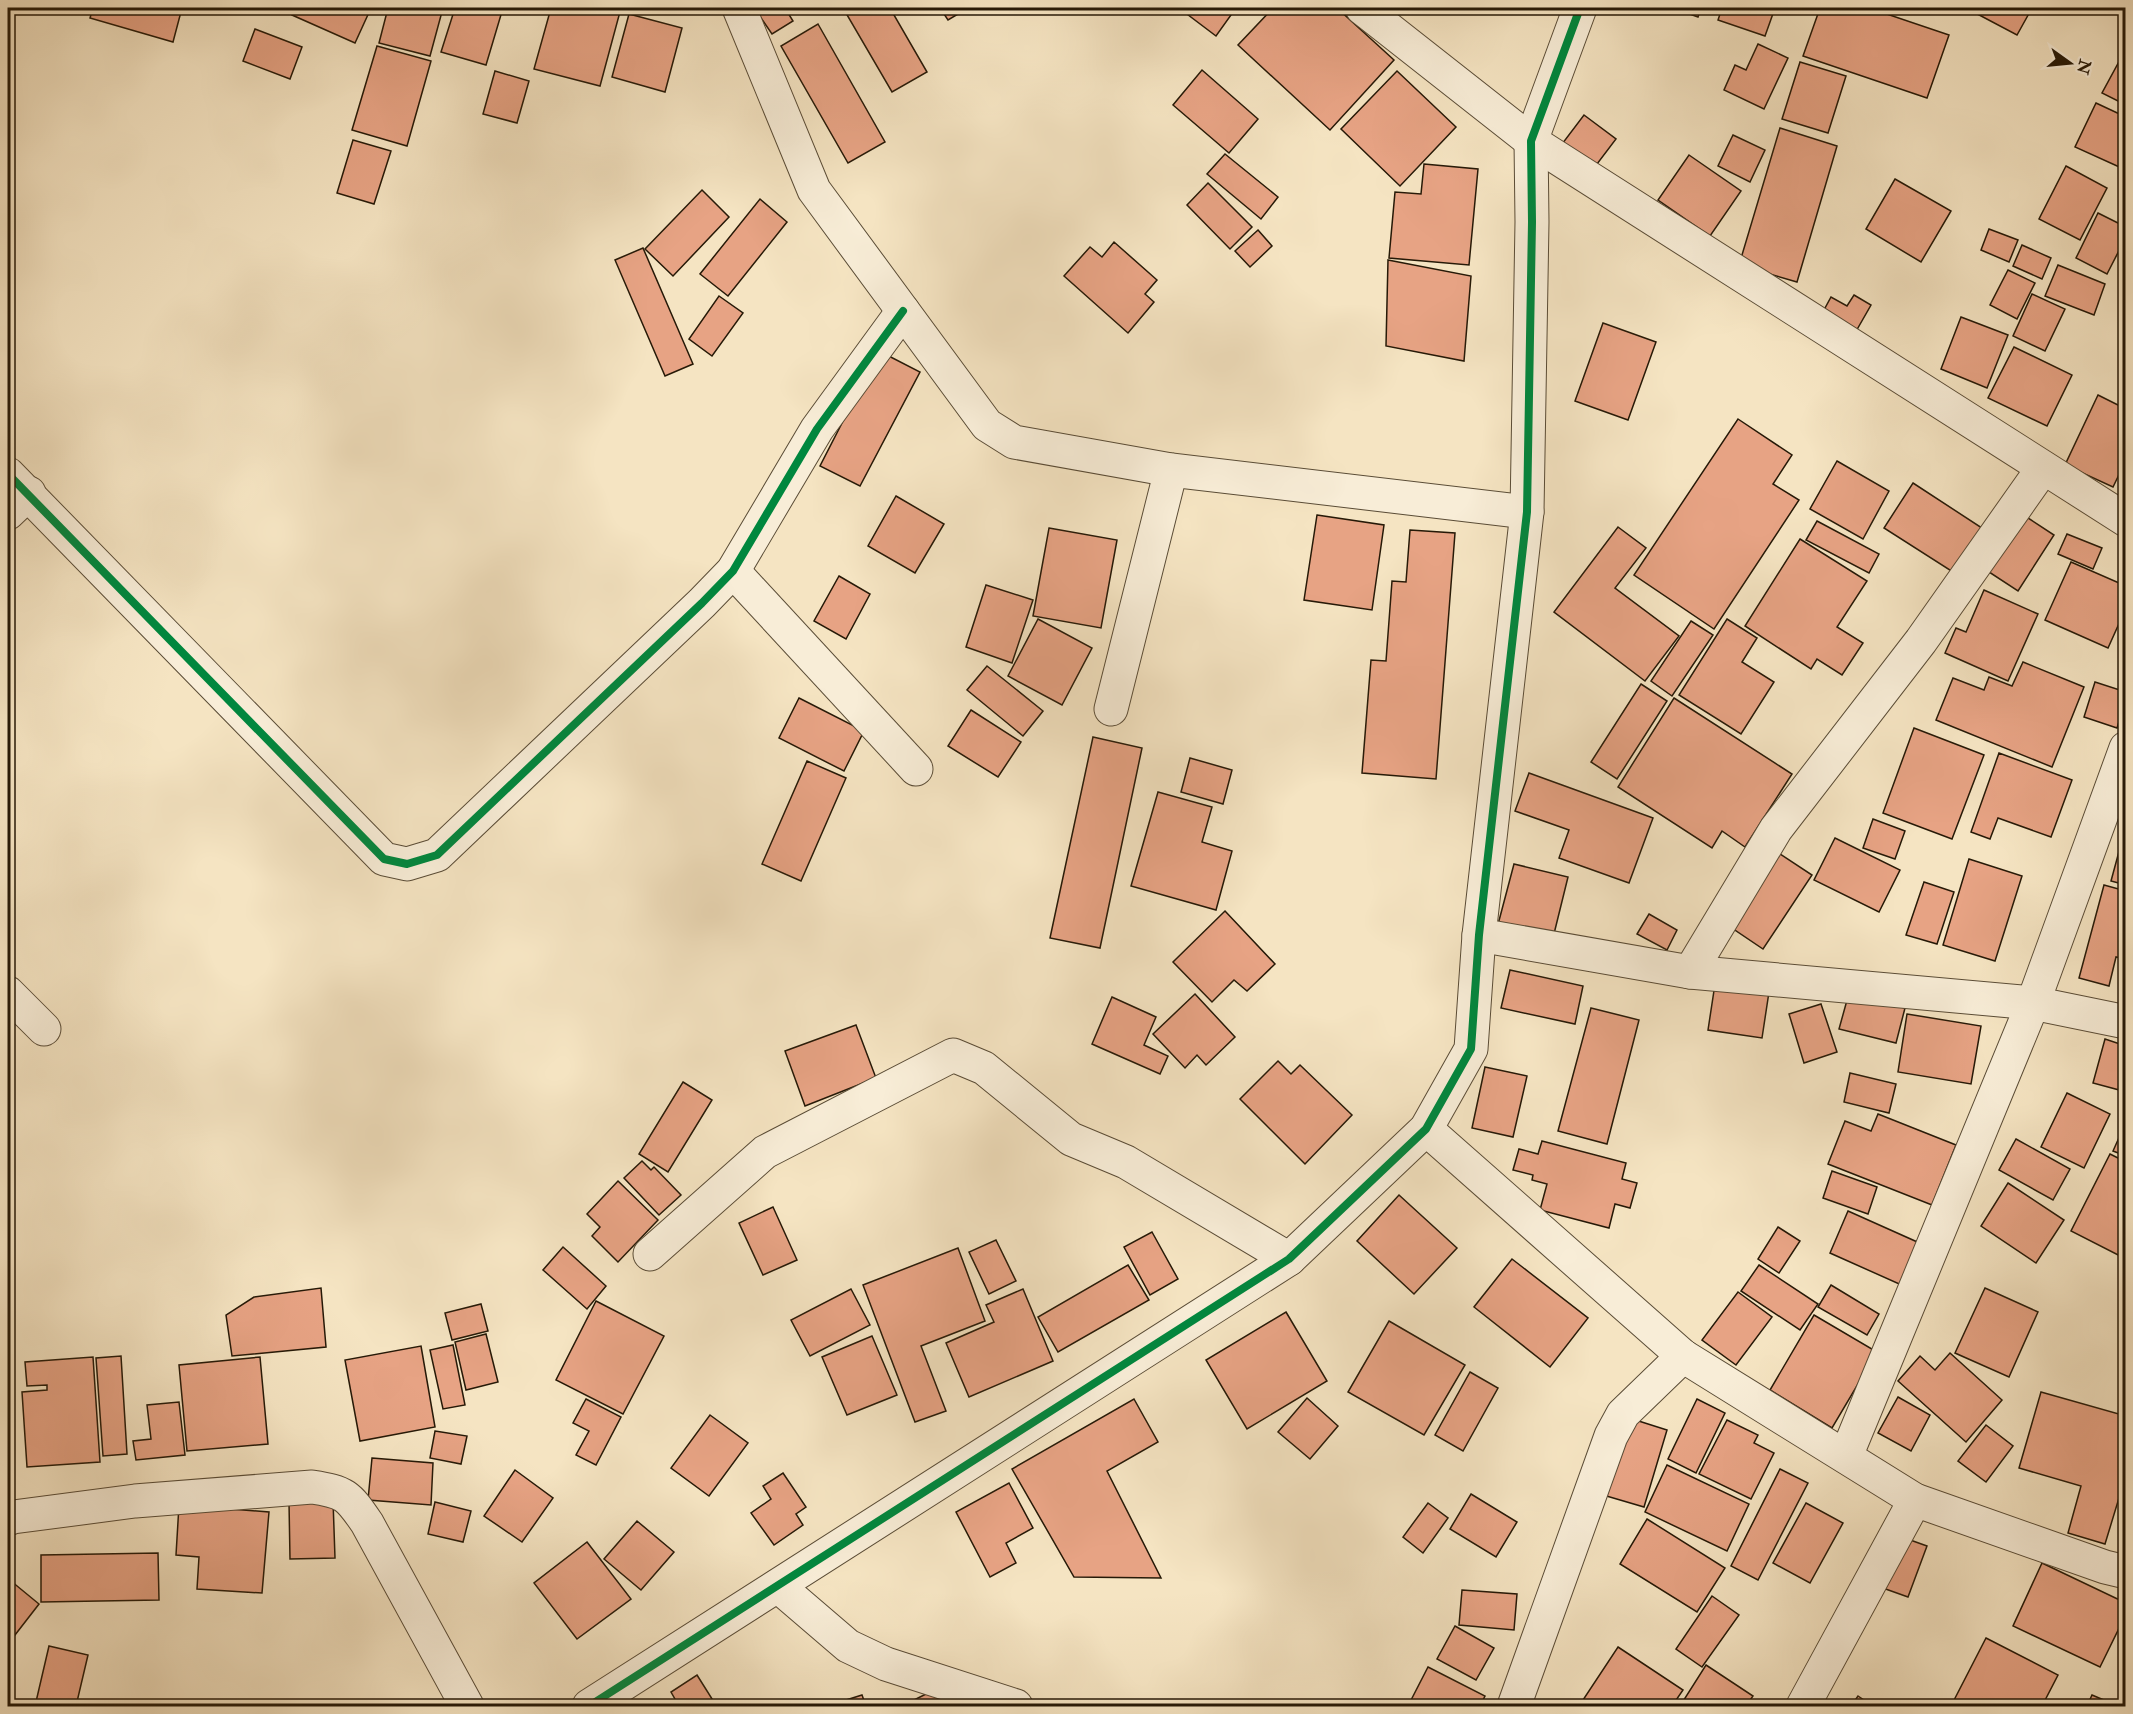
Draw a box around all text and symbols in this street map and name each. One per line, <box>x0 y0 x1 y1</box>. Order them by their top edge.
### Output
north arrow <box>2040 33 2100 93</box>
text: N <box>2072 56 2095 77</box>

